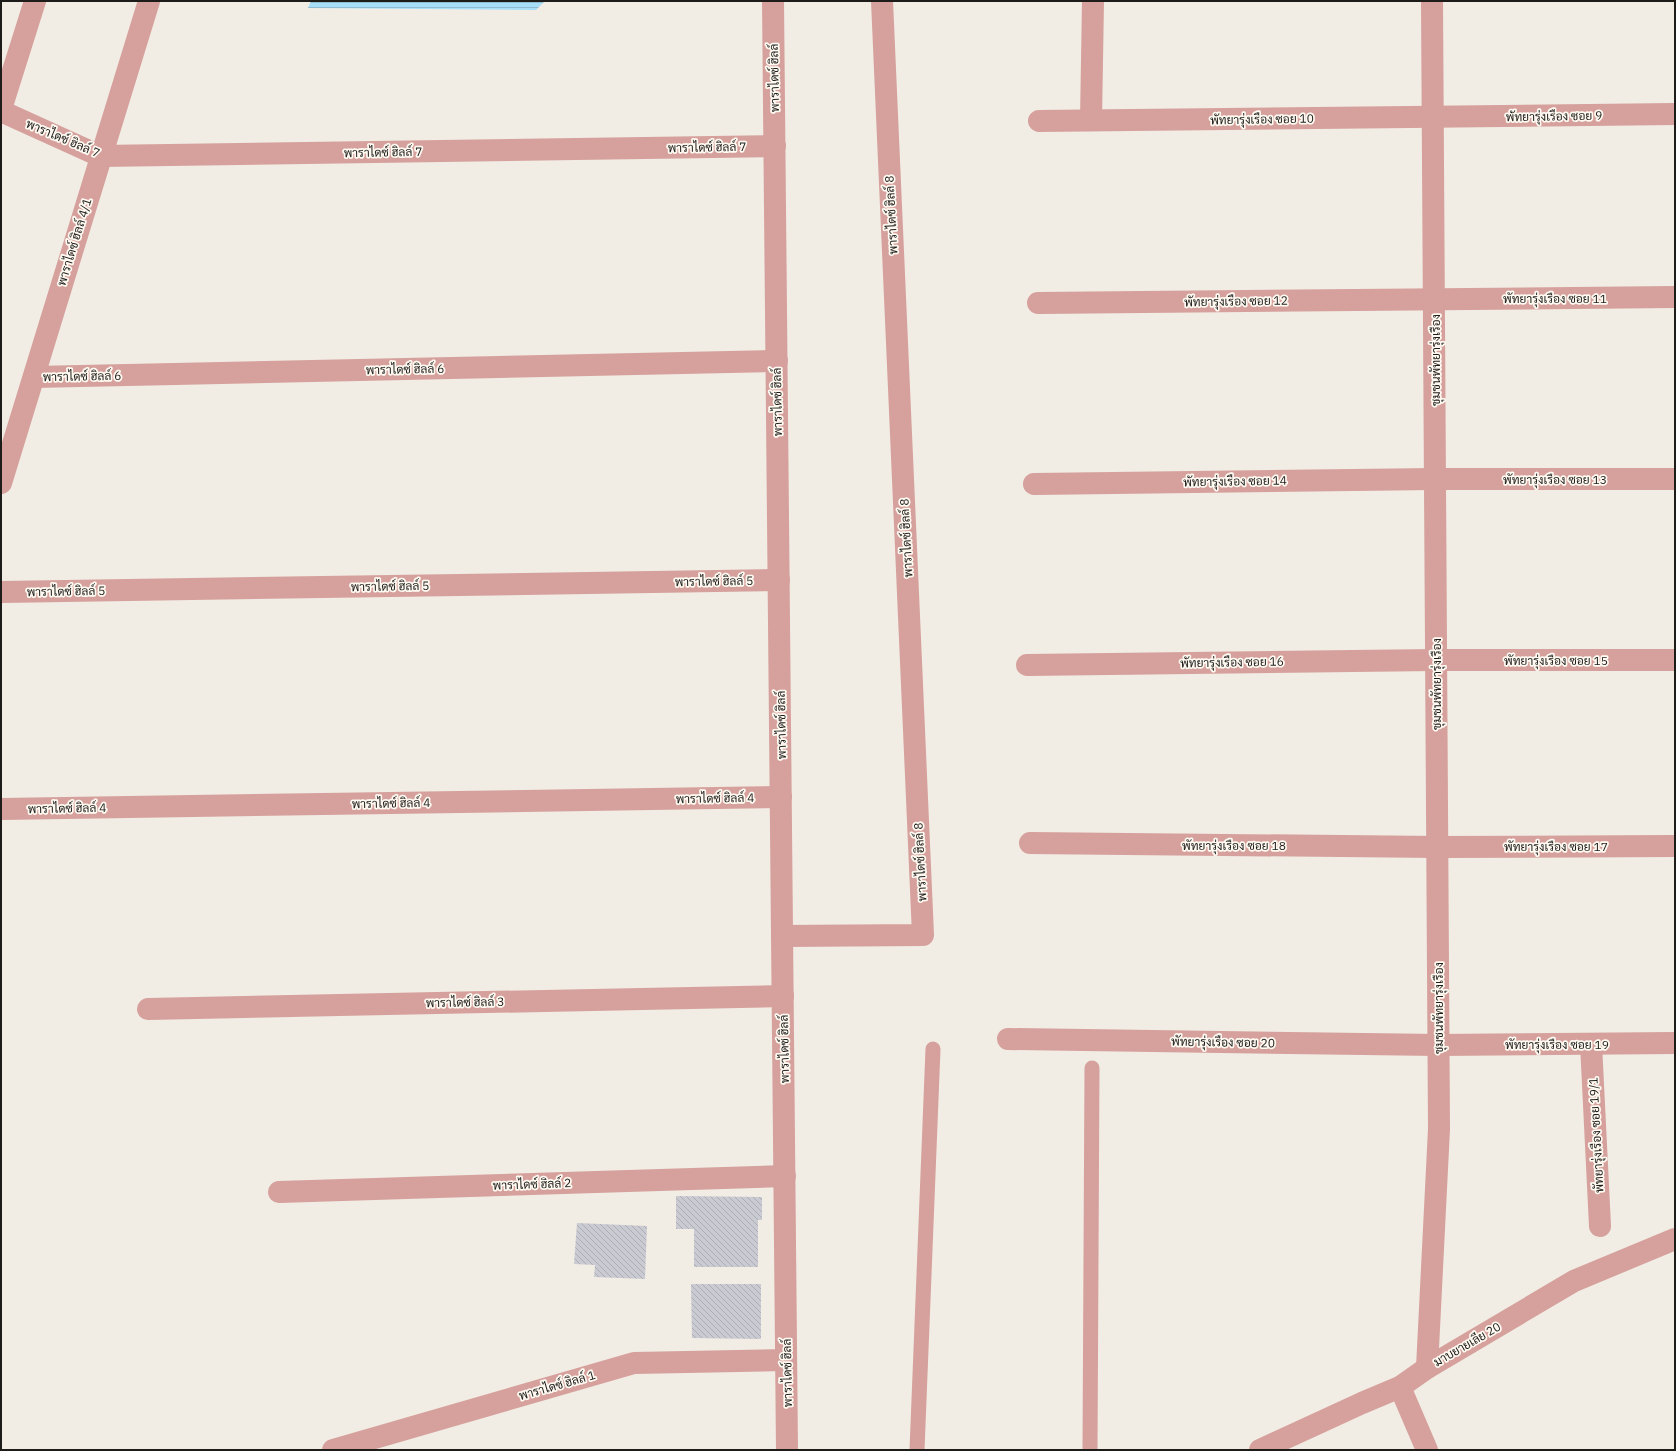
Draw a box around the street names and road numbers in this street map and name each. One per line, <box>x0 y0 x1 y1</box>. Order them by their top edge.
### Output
street label: พาราไดซ์ ฮิลล์ <box>766 43 782 113</box>
street label: พัทยารุ่งเรือง ซอย 9 <box>1506 108 1602 126</box>
street label: พัทยารุ่งเรือง ซอย 10 <box>1210 111 1314 129</box>
street label: พาราไดซ์ ฮิลล์ 7 <box>24 116 102 160</box>
street label: พาราไดซ์ ฮิลล์ 7 <box>667 139 747 155</box>
street label: พาราไดซ์ ฮิลล์ 7 <box>343 144 423 160</box>
street label: พาราไดซ์ ฮิลล์ 8 <box>881 175 901 255</box>
street label: พาราไดซ์ ฮิลล์ 4/1 <box>54 196 94 288</box>
street label: พัทยารุ่งเรือง ซอย 11 <box>1503 291 1607 308</box>
street label: พัทยารุ่งเรือง ซอย 12 <box>1184 293 1288 311</box>
street label: ชุมชนพัทยารุ่งเรือง <box>1428 314 1445 406</box>
street label: พาราไดซ์ ฮิลล์ 6 <box>365 361 445 377</box>
street label: พาราไดซ์ ฮิลล์ <box>769 367 785 437</box>
street label: พาราไดซ์ ฮิลล์ 6 <box>42 368 122 384</box>
street label: พัทยารุ่งเรือง ซอย 13 <box>1503 472 1607 489</box>
street label: พัทยารุ่งเรือง ซอย 14 <box>1183 473 1287 491</box>
street label: พาราไดซ์ ฮิลล์ 8 <box>896 498 916 578</box>
street label: พาราไดซ์ ฮิลล์ 5 <box>674 573 754 589</box>
street label: พาราไดซ์ ฮิลล์ 5 <box>350 578 430 594</box>
street label: พาราไดซ์ ฮิลล์ 5 <box>26 583 106 599</box>
street label: ชุมชนพัทยารุ่งเรือง <box>1429 638 1446 730</box>
street label: พัทยารุ่งเรือง ซอย 15 <box>1504 653 1608 670</box>
street label: พัทยารุ่งเรือง ซอย 16 <box>1180 654 1284 672</box>
street label: พาราไดซ์ ฮิลล์ <box>773 690 789 760</box>
street label: พาราไดซ์ ฮิลล์ 4 <box>675 790 755 806</box>
street label: พาราไดซ์ ฮิลล์ 4 <box>351 795 431 811</box>
street label: พาราไดซ์ ฮิลล์ 4 <box>27 800 107 816</box>
street label: พาราไดซ์ ฮิลล์ 8 <box>910 822 930 902</box>
street label: พัทยารุ่งเรือง ซอย 18 <box>1182 838 1286 855</box>
street label: พัทยารุ่งเรือง ซอย 17 <box>1504 839 1608 856</box>
street label: ชุมชนพัทยารุ่งเรือง <box>1431 962 1448 1054</box>
street label: พาราไดซ์ ฮิลล์ 3 <box>425 994 505 1010</box>
street label: พาราไดซ์ ฮิลล์ <box>776 1014 792 1084</box>
street label: พัทยารุ่งเรือง ซอย 20 <box>1171 1034 1275 1052</box>
street label: พัทยารุ่งเรือง ซอย 19 <box>1505 1037 1609 1054</box>
street label: พัทยารุ่งเรือง ซอย 19/1 <box>1585 1077 1609 1193</box>
street label: พาราไดซ์ ฮิลล์ 2 <box>492 1175 572 1193</box>
street label: มาบยายเลีย 20 <box>1431 1319 1503 1369</box>
street label: พาราไดซ์ ฮิลล์ <box>779 1338 795 1408</box>
street label: พาราไดซ์ ฮิลล์ 1 <box>517 1367 597 1403</box>

